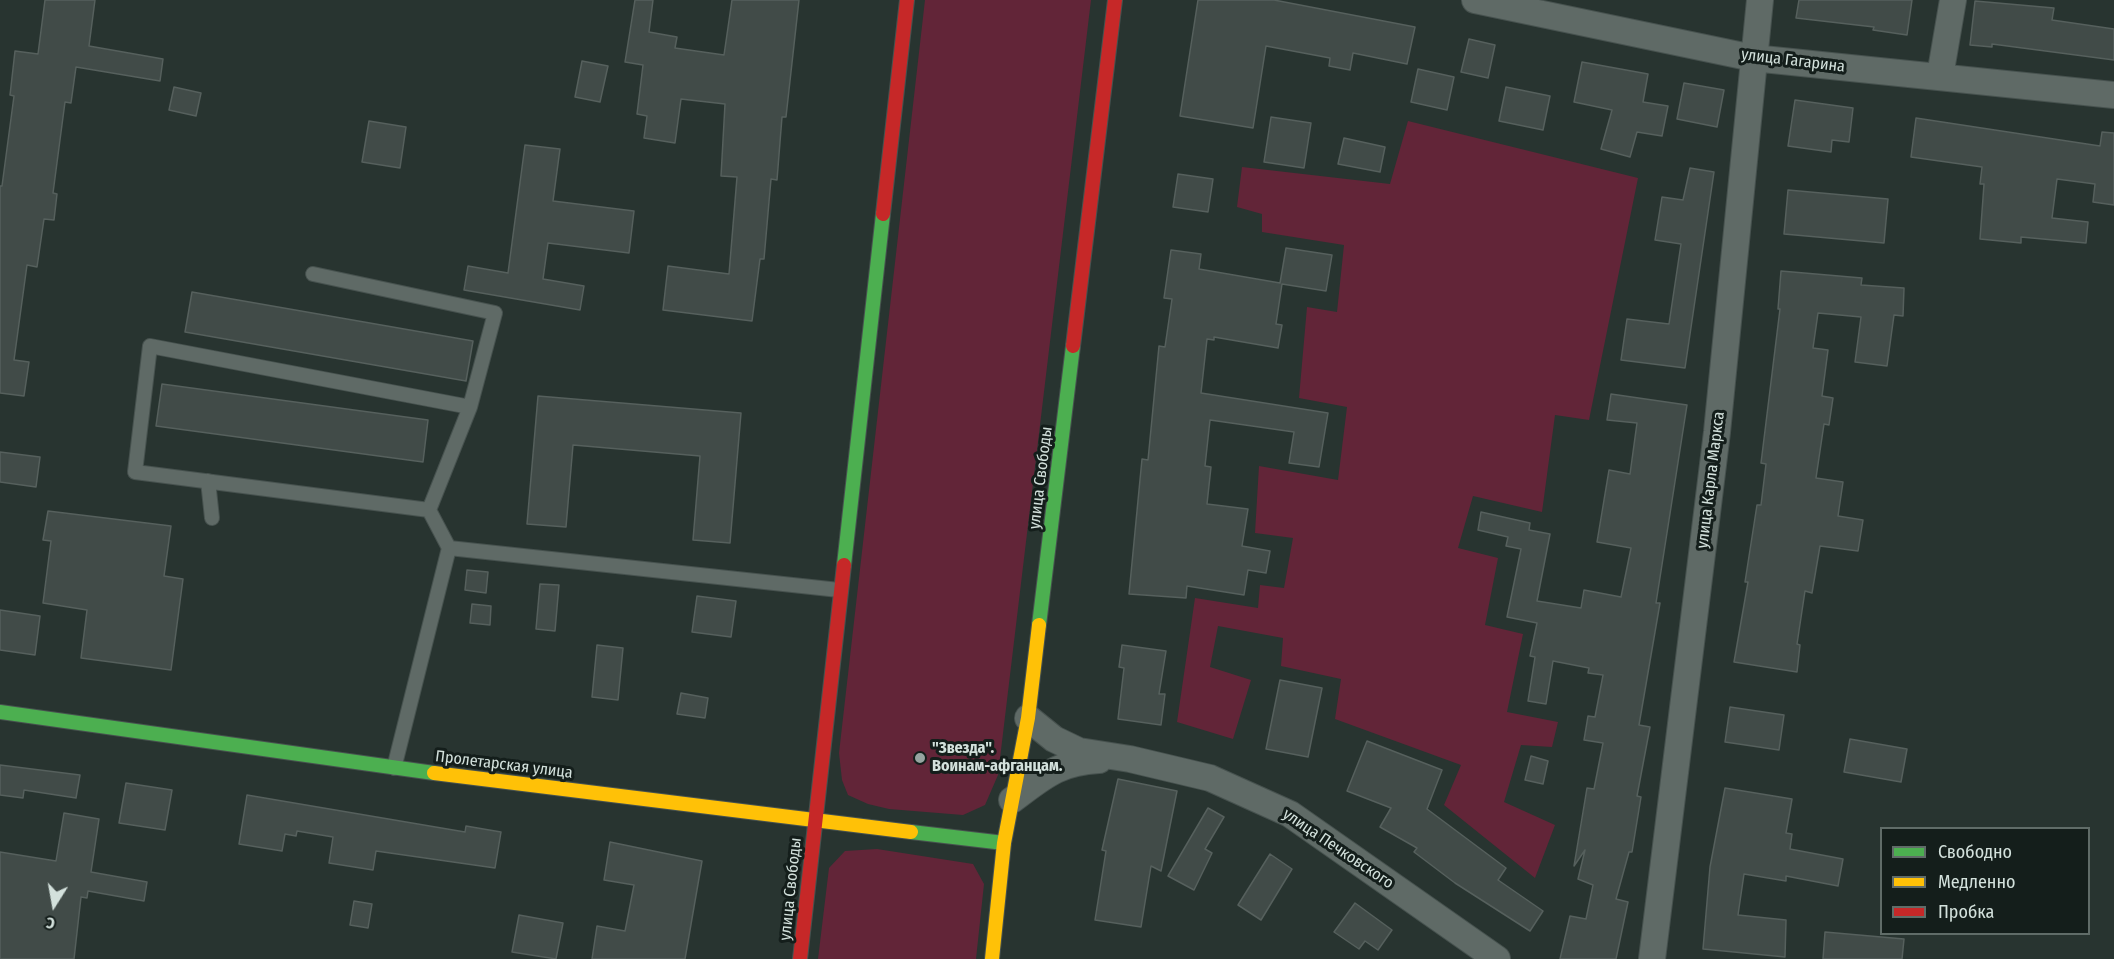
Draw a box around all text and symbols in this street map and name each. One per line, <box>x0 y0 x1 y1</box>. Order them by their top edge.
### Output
street label: улица Гагарина <box>1740 45 1846 77</box>
street label: улица Карла Маркса <box>1693 410 1729 550</box>
street label: улица Свободы <box>1025 426 1057 530</box>
place label: "Звезда". Воинам-афганцам. <box>932 739 1062 777</box>
street label: Пролетарская улица <box>434 747 574 783</box>
marker: "Звезда". Воинам-афганцам. <box>913 751 927 765</box>
street label: улица Печковского <box>1279 805 1397 893</box>
legend <box>1880 827 2090 935</box>
street label: улица Свободы <box>776 837 806 941</box>
text: Свободно <box>1938 841 2012 863</box>
text: Медленно <box>1938 871 2016 893</box>
north arrow <box>24 875 84 935</box>
text: Пробка <box>1938 901 1994 923</box>
text: С <box>45 913 56 933</box>

